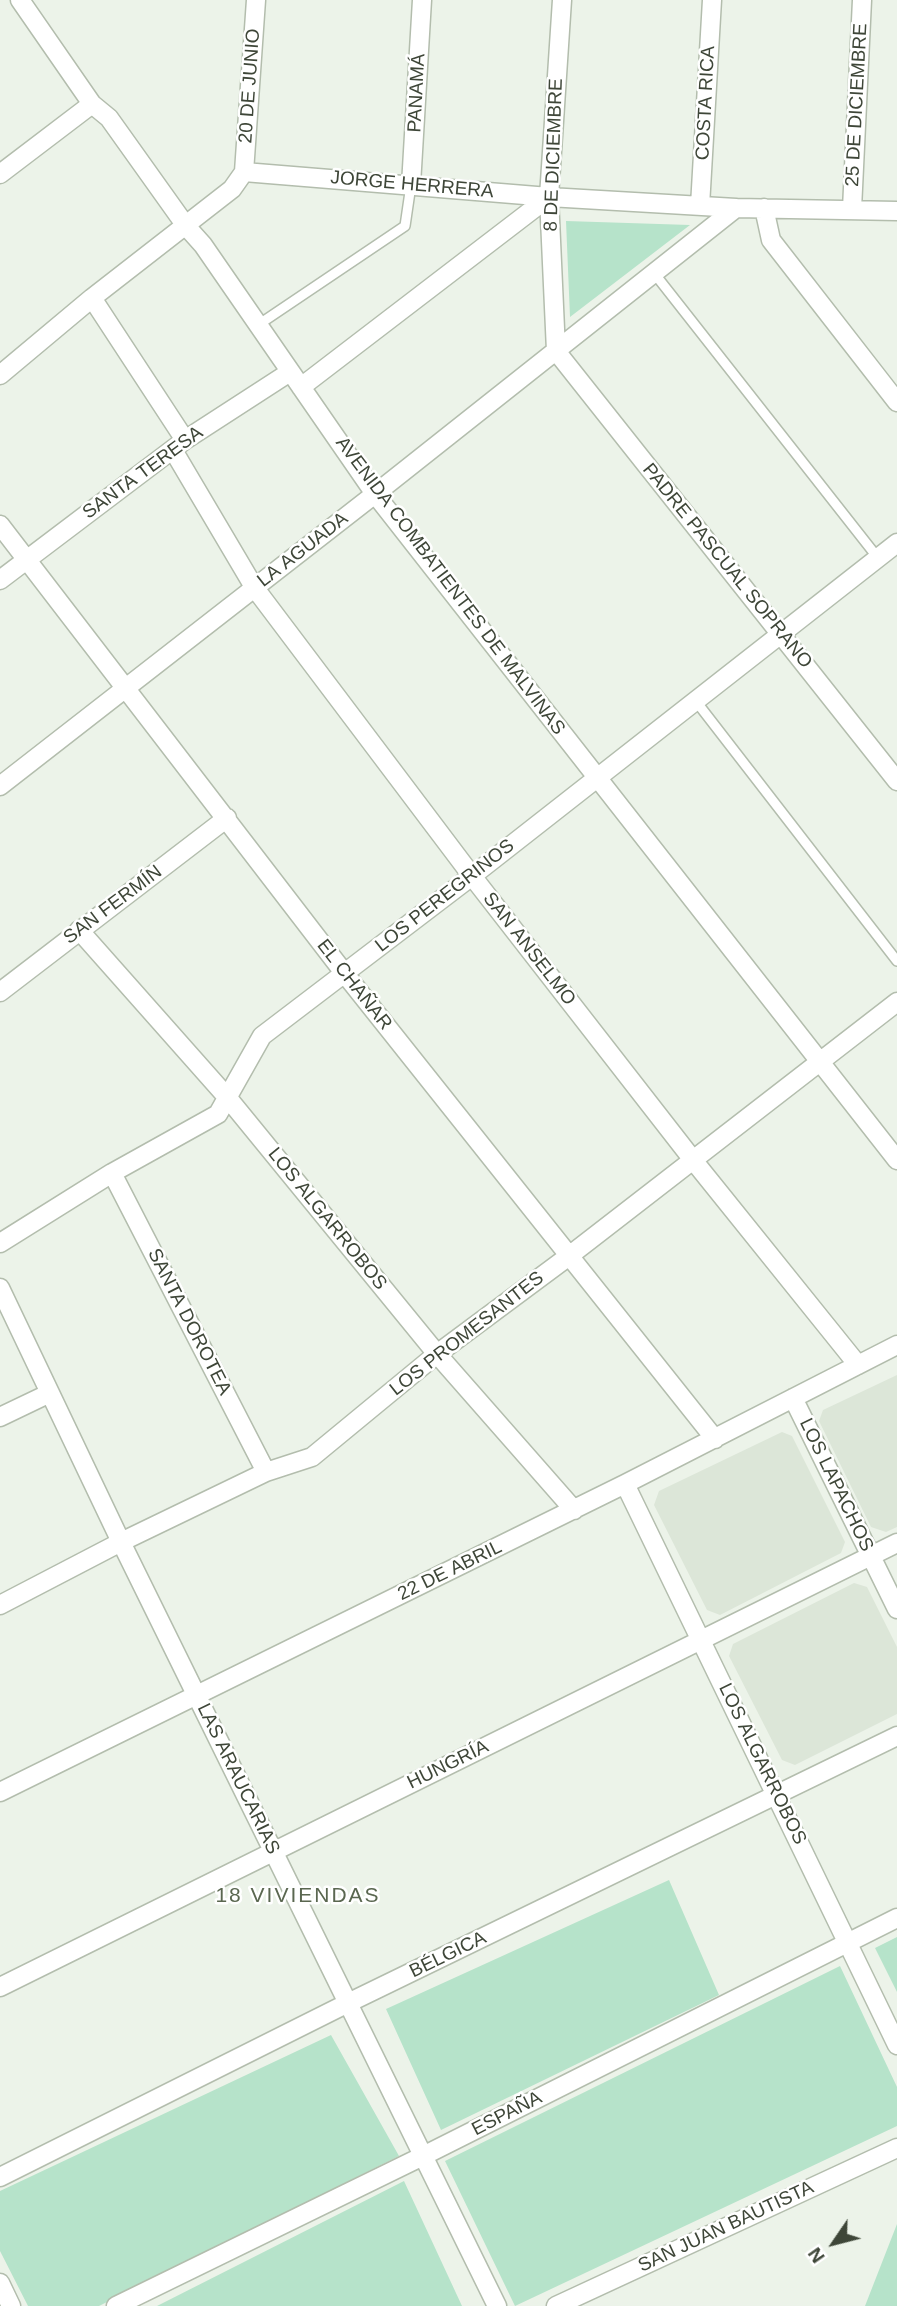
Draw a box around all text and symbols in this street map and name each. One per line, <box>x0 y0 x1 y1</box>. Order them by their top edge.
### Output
street label: 25 DE DICIEMBRE <box>841 23 873 187</box>
street label: 20 DE JUNIO <box>235 28 265 144</box>
street label: COSTA RICA <box>692 45 720 161</box>
street label: PANAMÁ <box>404 53 430 133</box>
street label: 8 DE DICIEMBRE <box>540 78 568 232</box>
street label: JORGE HERRERA <box>330 167 494 203</box>
street label: SANTA TERESA <box>78 422 208 524</box>
street label: AVENIDA COMBATIENTES DE MALVINAS <box>330 432 570 740</box>
street label: PADRE PASCUAL SOPRANO <box>637 459 817 673</box>
street label: LA AGUADA <box>253 508 353 592</box>
street label: LOS PEREGRINOS <box>371 835 519 957</box>
street label: SAN FERMÍN <box>59 861 167 949</box>
street label: SAN ANSELMO <box>478 888 580 1010</box>
street label: EL CHAÑAR <box>312 935 396 1035</box>
street label: LOS ALGARROBOS <box>263 1143 391 1295</box>
street label: SANTA DOROTEA <box>142 1245 236 1399</box>
street label: LOS PROMESANTES <box>386 1267 548 1401</box>
street label: LOS LAPACHOS <box>794 1415 878 1555</box>
street label: 22 DE ABRIL <box>394 1536 506 1606</box>
street label: LOS ALGARROBOS <box>713 1680 811 1848</box>
street label: LAS ARAUCARIAS <box>192 1700 284 1858</box>
street label: HUNGRÍA <box>404 1736 492 1794</box>
district label: 18 VIVIENDAS <box>217 1883 379 1909</box>
street label: BÉLGICA <box>406 1927 490 1983</box>
street label: ESPAÑA <box>468 2087 546 2141</box>
street label: SAN JUAN BAUTISTA <box>635 2176 817 2278</box>
north arrow <box>799 2208 869 2278</box>

